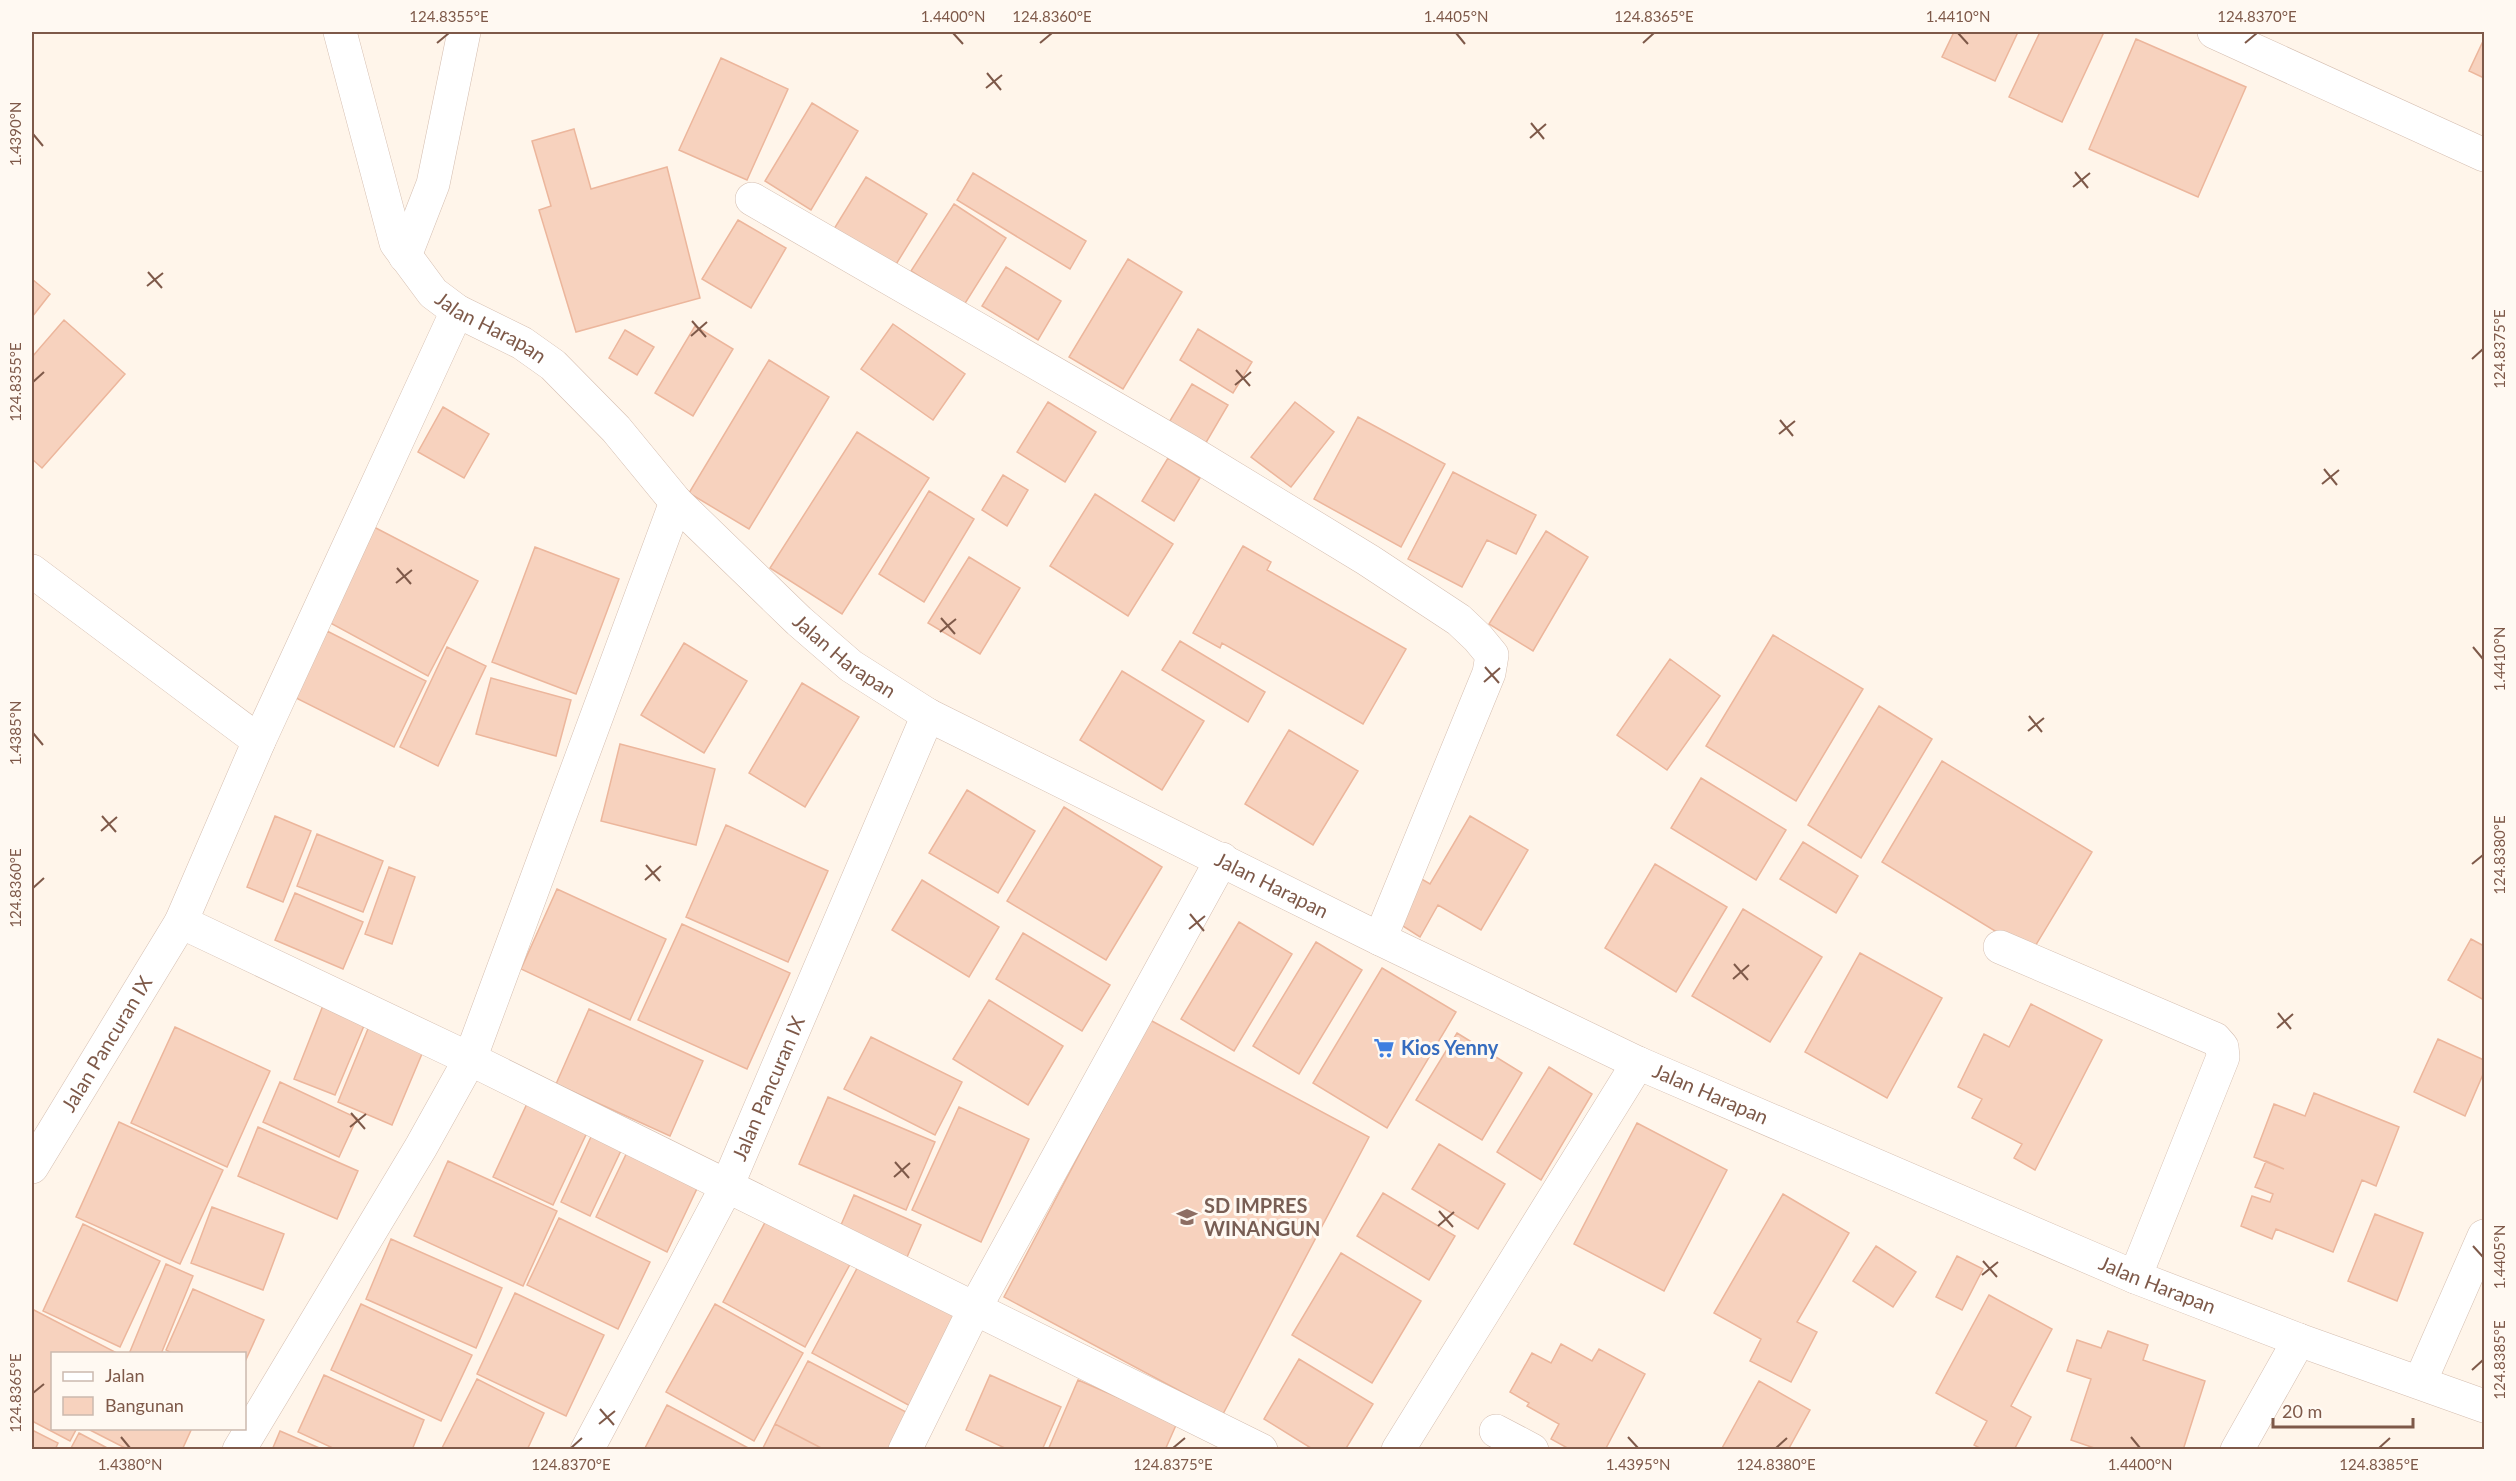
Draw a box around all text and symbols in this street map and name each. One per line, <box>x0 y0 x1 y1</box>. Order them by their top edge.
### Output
text: 124.8355°E <box>409 7 489 25</box>
text: 1.4400°N <box>921 7 985 25</box>
text: 124.8360°E <box>1012 7 1092 25</box>
text: 1.4405°N <box>1424 7 1488 25</box>
text: 124.8365°E <box>1614 7 1694 25</box>
text: 1.4410°N <box>1926 7 1990 25</box>
text: 124.8370°E <box>2217 7 2297 25</box>
text: 1.4390°N <box>6 102 24 166</box>
street label: Jalan Harapan <box>431 286 551 367</box>
text: 124.8375°E <box>2490 309 2508 389</box>
text: 124.8355°E <box>6 342 24 422</box>
street label: Jalan Harapan <box>788 609 901 702</box>
text: 1.4410°N <box>2490 627 2508 691</box>
text: 1.4385°N <box>6 701 24 765</box>
text: 124.8380°E <box>2490 815 2508 895</box>
street label: Jalan Harapan <box>1212 846 1333 923</box>
text: 124.8360°E <box>6 848 24 928</box>
street label: Jalan Pancuran IX <box>56 971 156 1116</box>
street label: Jalan Pancuran IX <box>726 1012 809 1164</box>
place label: Kios Yenny <box>1401 1035 1499 1059</box>
supermarket icon: Kios Yenny <box>1372 1036 1396 1060</box>
street label: Jalan Harapan <box>1649 1058 1772 1129</box>
place label: SD IMPRES WINANGUN <box>1204 1193 1320 1240</box>
school or university icon: SD IMPRES WINANGUN <box>1175 1205 1199 1229</box>
text: 1.4405°N <box>2490 1225 2508 1289</box>
street label: Jalan Harapan <box>2096 1250 2219 1318</box>
text: 124.8385°E <box>2490 1320 2508 1400</box>
legend <box>51 1352 246 1430</box>
text: 124.8365°E <box>6 1353 24 1433</box>
text: Jalan <box>105 1364 144 1386</box>
scale bar <box>2273 1391 2412 1429</box>
text: Bangunan <box>105 1394 184 1416</box>
text: 20 m <box>2282 1400 2322 1422</box>
text: 1.4380°N <box>98 1455 162 1473</box>
text: 124.8370°E <box>531 1455 611 1473</box>
text: 124.8375°E <box>1133 1455 1213 1473</box>
text: 1.4395°N <box>1606 1455 1670 1473</box>
text: 124.8380°E <box>1736 1455 1816 1473</box>
text: 1.4400°N <box>2108 1455 2172 1473</box>
text: 124.8385°E <box>2339 1455 2419 1473</box>

